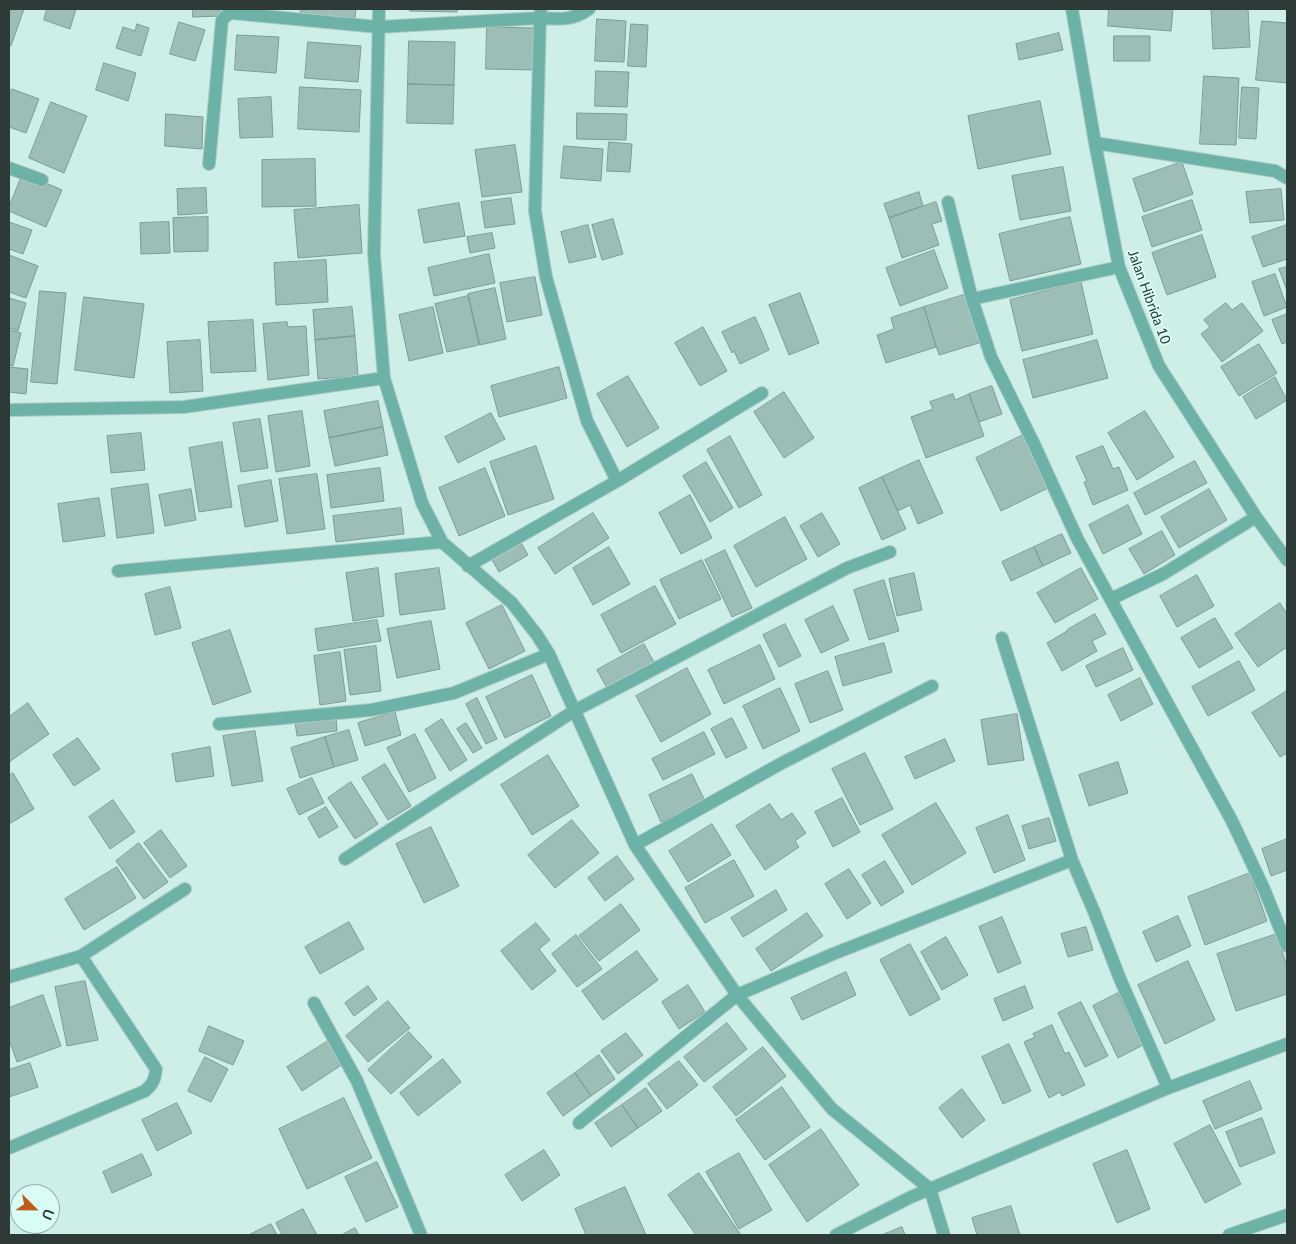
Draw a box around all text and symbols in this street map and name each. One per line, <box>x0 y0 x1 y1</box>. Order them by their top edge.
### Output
street label: Jalan Hibrida 10 <box>1124 248 1174 346</box>
north arrow <box>10 1184 60 1234</box>
text: U <box>38 1207 58 1223</box>

